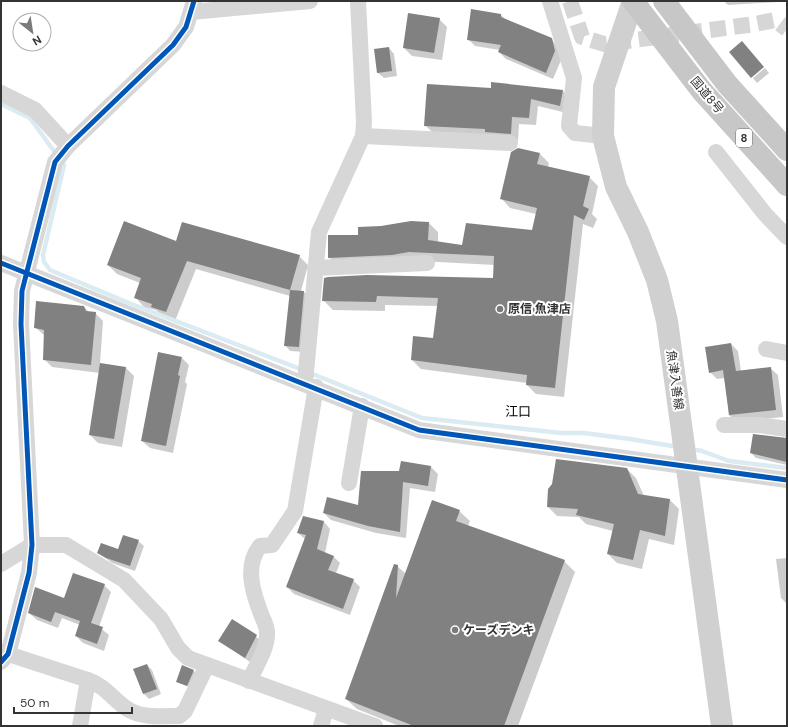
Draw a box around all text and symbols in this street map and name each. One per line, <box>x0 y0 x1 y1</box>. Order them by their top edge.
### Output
north arrow <box>12 12 52 52</box>
text: N <box>30 33 44 49</box>
street label: 国道8号 <box>687 73 727 117</box>
road number: 8 <box>736 129 752 147</box>
place label: 原信 魚津店 <box>508 301 571 317</box>
marker: 原信 魚津店 <box>495 304 505 314</box>
street label: 魚津入善線 <box>663 349 687 411</box>
district label: 江口 <box>505 403 531 420</box>
place label: ケーズデンキ <box>463 622 534 638</box>
marker: ケーズデンキ <box>450 625 460 635</box>
scale bar <box>14 689 132 715</box>
text: 50 m <box>20 695 49 711</box>

